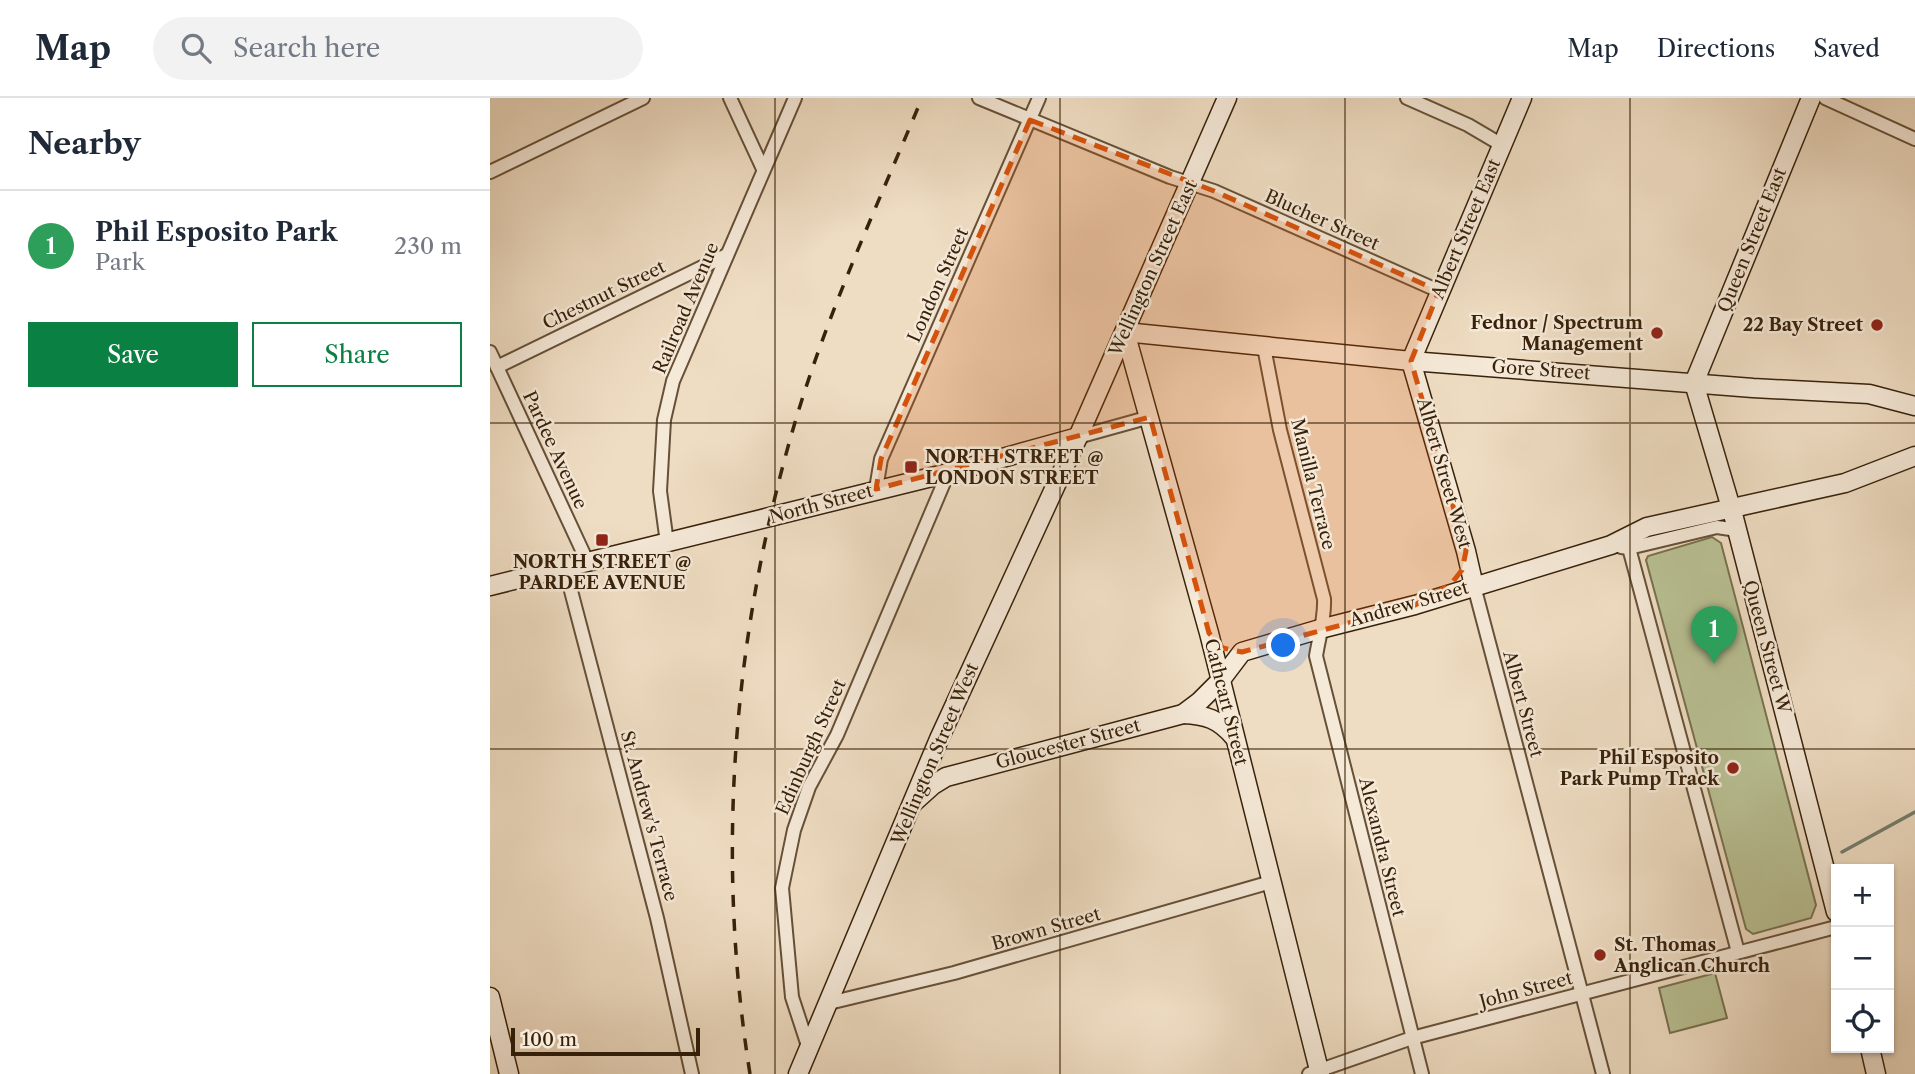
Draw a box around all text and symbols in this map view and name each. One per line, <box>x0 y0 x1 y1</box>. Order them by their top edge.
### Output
search box <box>153 17 643 80</box>
text: Map <box>35 28 111 69</box>
icon: search <box>177 29 215 67</box>
text: Search here <box>233 32 380 64</box>
text: Map <box>1567 34 1619 63</box>
text: Directions <box>1657 34 1775 63</box>
text: Saved <box>1813 34 1880 63</box>
text: Nearby <box>28 125 141 162</box>
street label: Albert Street East <box>1426 155 1506 303</box>
street label: Queen Street East <box>1713 164 1791 316</box>
street label: Wellington Street East <box>1104 176 1202 360</box>
street label: Blucher Street <box>1261 185 1383 255</box>
text: Phil Esposito Park <box>95 216 337 248</box>
street label: London Street <box>903 224 973 346</box>
text: 1 <box>46 232 56 260</box>
text: 230 m <box>394 232 462 260</box>
street label: Railroad Avenue <box>648 239 724 377</box>
text: Park <box>95 248 145 276</box>
street label: Chestnut Street <box>539 255 670 334</box>
place label: Fednor / Spectrum Management <box>1471 312 1644 355</box>
place label: 22 Bay Street <box>1743 314 1864 336</box>
marker: 22 Bay Street <box>1869 317 1885 333</box>
button: Save <box>28 322 238 387</box>
button: Share <box>252 322 462 387</box>
marker: Fednor / Spectrum Management <box>1649 325 1665 341</box>
street label: Gore Street <box>1491 356 1592 384</box>
street label: Pardee Avenue <box>518 388 592 512</box>
street label: Albert Street West <box>1412 394 1476 552</box>
street label: Manilla Terrace <box>1286 416 1340 552</box>
place label: NORTH STREET @ LONDON STREET <box>925 446 1104 489</box>
marker: NORTH STREET @ LONDON STREET <box>903 459 919 475</box>
street label: North Street <box>767 479 876 528</box>
marker: NORTH STREET @ PARDEE AVENUE <box>594 532 610 548</box>
place label: NORTH STREET @ PARDEE AVENUE <box>513 551 691 594</box>
street label: Andrew Street <box>1346 576 1472 632</box>
street label: Queen Street W <box>1739 578 1796 717</box>
pin: 1 <box>1691 606 1737 664</box>
your location <box>1266 628 1300 662</box>
street label: Cathcart Street <box>1200 636 1253 768</box>
street label: Albert Street <box>1498 647 1548 760</box>
street label: Wellington Street West <box>886 659 984 849</box>
street label: Edinburgh Street <box>771 675 851 818</box>
street label: Gloucester Street <box>993 714 1143 774</box>
street label: St. Andrew's Terrace <box>616 728 682 904</box>
place label: Phil Esposito Park Pump Track <box>1560 747 1720 790</box>
marker: Phil Esposito Park Pump Track <box>1725 760 1741 776</box>
street label: Alexandra Street <box>1354 774 1410 920</box>
map controls <box>1831 864 1894 1053</box>
button: + <box>1831 864 1894 927</box>
street label: Brown Street <box>989 903 1104 955</box>
button: − <box>1831 927 1894 990</box>
place label: St. Thomas Anglican Church <box>1613 934 1771 977</box>
marker: St. Thomas Anglican Church <box>1592 947 1608 963</box>
street label: John Street <box>1474 967 1576 1014</box>
button: locate <box>1831 990 1894 1053</box>
scale bar <box>511 1025 700 1057</box>
text: 100 m <box>522 1028 577 1051</box>

